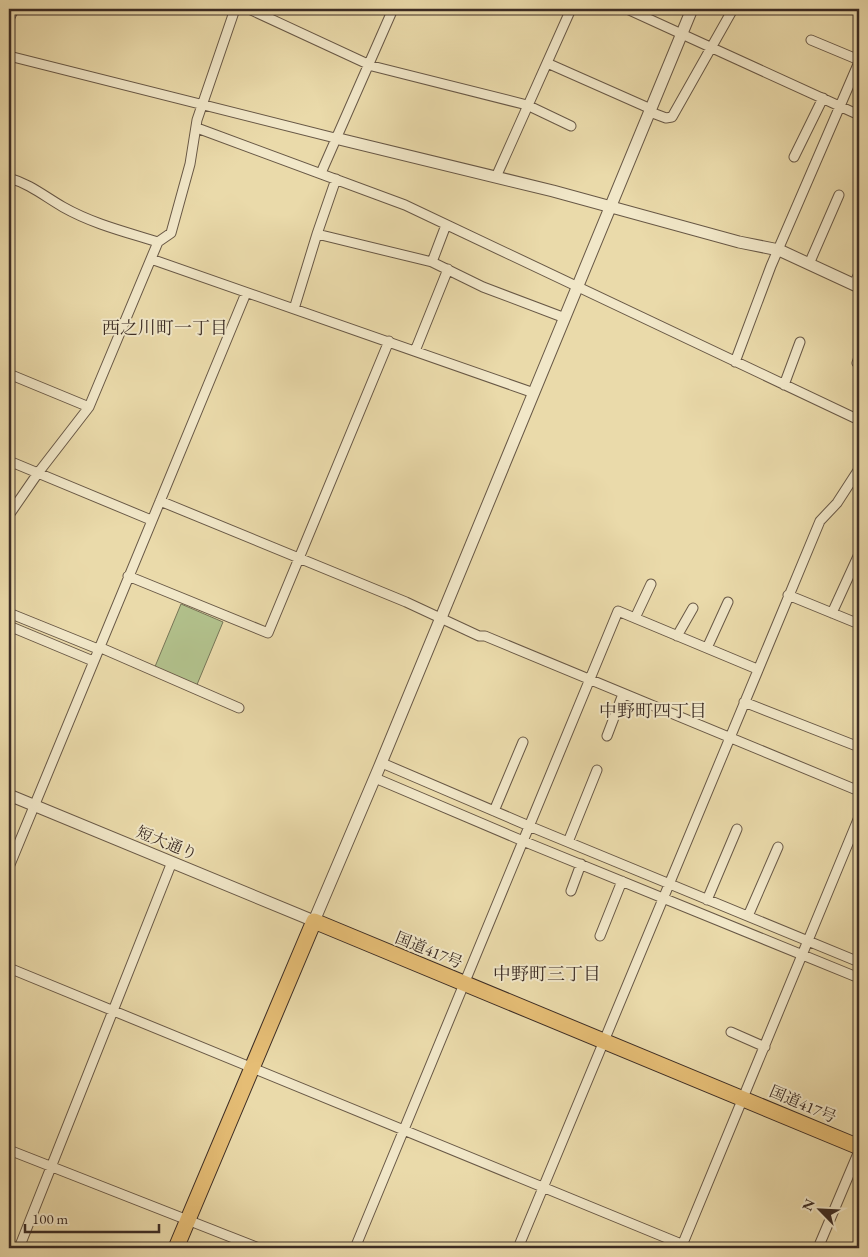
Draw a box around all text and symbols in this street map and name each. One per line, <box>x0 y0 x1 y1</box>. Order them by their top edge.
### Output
district label: 西之川町一丁目 <box>102 316 228 339</box>
district label: 中野町四丁目 <box>599 699 707 722</box>
street label: 短大通り <box>133 821 201 865</box>
street label: 国道417号 <box>392 927 466 973</box>
district label: 中野町三丁目 <box>493 962 601 985</box>
street label: 国道417号 <box>766 1080 840 1128</box>
north arrow <box>796 1184 846 1234</box>
text: N <box>798 1195 819 1214</box>
scale bar <box>25 1202 159 1234</box>
text: 100 m <box>32 1209 69 1228</box>

